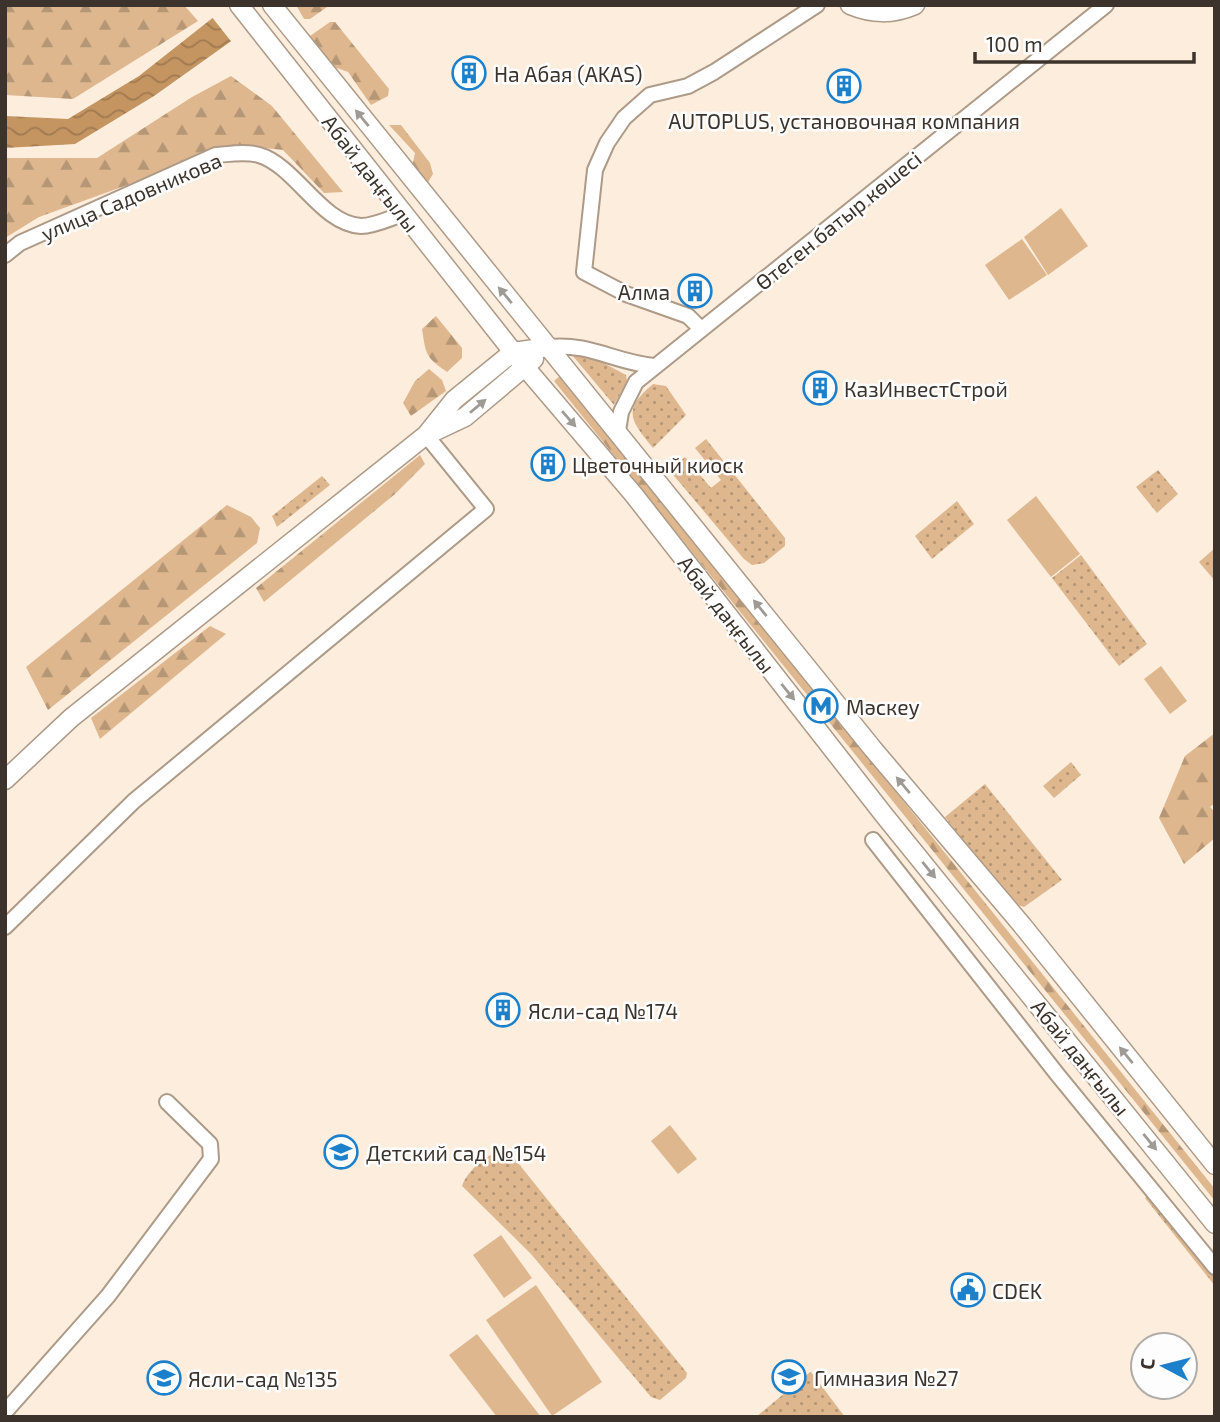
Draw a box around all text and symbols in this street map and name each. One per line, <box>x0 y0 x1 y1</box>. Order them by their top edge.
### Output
scale bar <box>975 21 1194 65</box>
text: 100 m <box>986 31 1043 56</box>
building icon: На Абая (AKAS) <box>450 54 488 92</box>
place label: На Абая (AKAS) <box>494 61 643 86</box>
building icon: AUTOPLUS, установочная компания <box>825 67 863 105</box>
place label: AUTOPLUS, установочная компания <box>668 108 1020 134</box>
street label: Абай даңғылы <box>318 109 424 237</box>
one-way arrow <box>355 109 370 127</box>
street label: Өтеген батыр көшесі <box>750 145 926 295</box>
street label: улица Садовникова <box>37 147 225 246</box>
building icon: Алма <box>676 272 714 310</box>
place label: Алма <box>618 279 670 304</box>
one-way arrow <box>498 286 513 303</box>
building icon: КазИнвестСтрой <box>801 369 839 407</box>
place label: КазИнвестСтрой <box>844 376 1008 401</box>
one-way arrow <box>470 399 487 414</box>
one-way arrow <box>561 410 577 428</box>
building icon: Цветочный киоск <box>529 445 567 483</box>
place label: Цветочный киоск <box>572 452 744 477</box>
street label: Абай даңғылы <box>674 550 780 678</box>
one-way arrow <box>753 600 768 617</box>
one-way arrow <box>781 682 796 700</box>
metro station icon: Мәскеу <box>802 687 840 725</box>
place label: Мәскеу <box>846 694 920 720</box>
one-way arrow <box>895 776 911 794</box>
one-way arrow <box>922 861 937 879</box>
building icon: Ясли-сад №174 <box>484 991 522 1029</box>
street label: Абай даңғылы <box>1027 994 1135 1120</box>
place label: Ясли-сад №174 <box>528 998 678 1023</box>
one-way arrow <box>1119 1046 1134 1063</box>
one-way arrow <box>1143 1132 1158 1150</box>
school or university icon: Детский сад №154 <box>322 1133 360 1171</box>
place label: Детский сад №154 <box>366 1140 546 1165</box>
public building icon: CDEK <box>949 1271 987 1309</box>
place label: CDEK <box>992 1278 1043 1303</box>
north arrow <box>1129 1331 1199 1401</box>
text: С <box>1135 1357 1159 1371</box>
school or university icon: Гимназия №27 <box>770 1358 808 1396</box>
school or university icon: Ясли-сад №135 <box>145 1359 183 1397</box>
place label: Гимназия №27 <box>814 1365 959 1390</box>
place label: Ясли-сад №135 <box>188 1366 337 1391</box>

